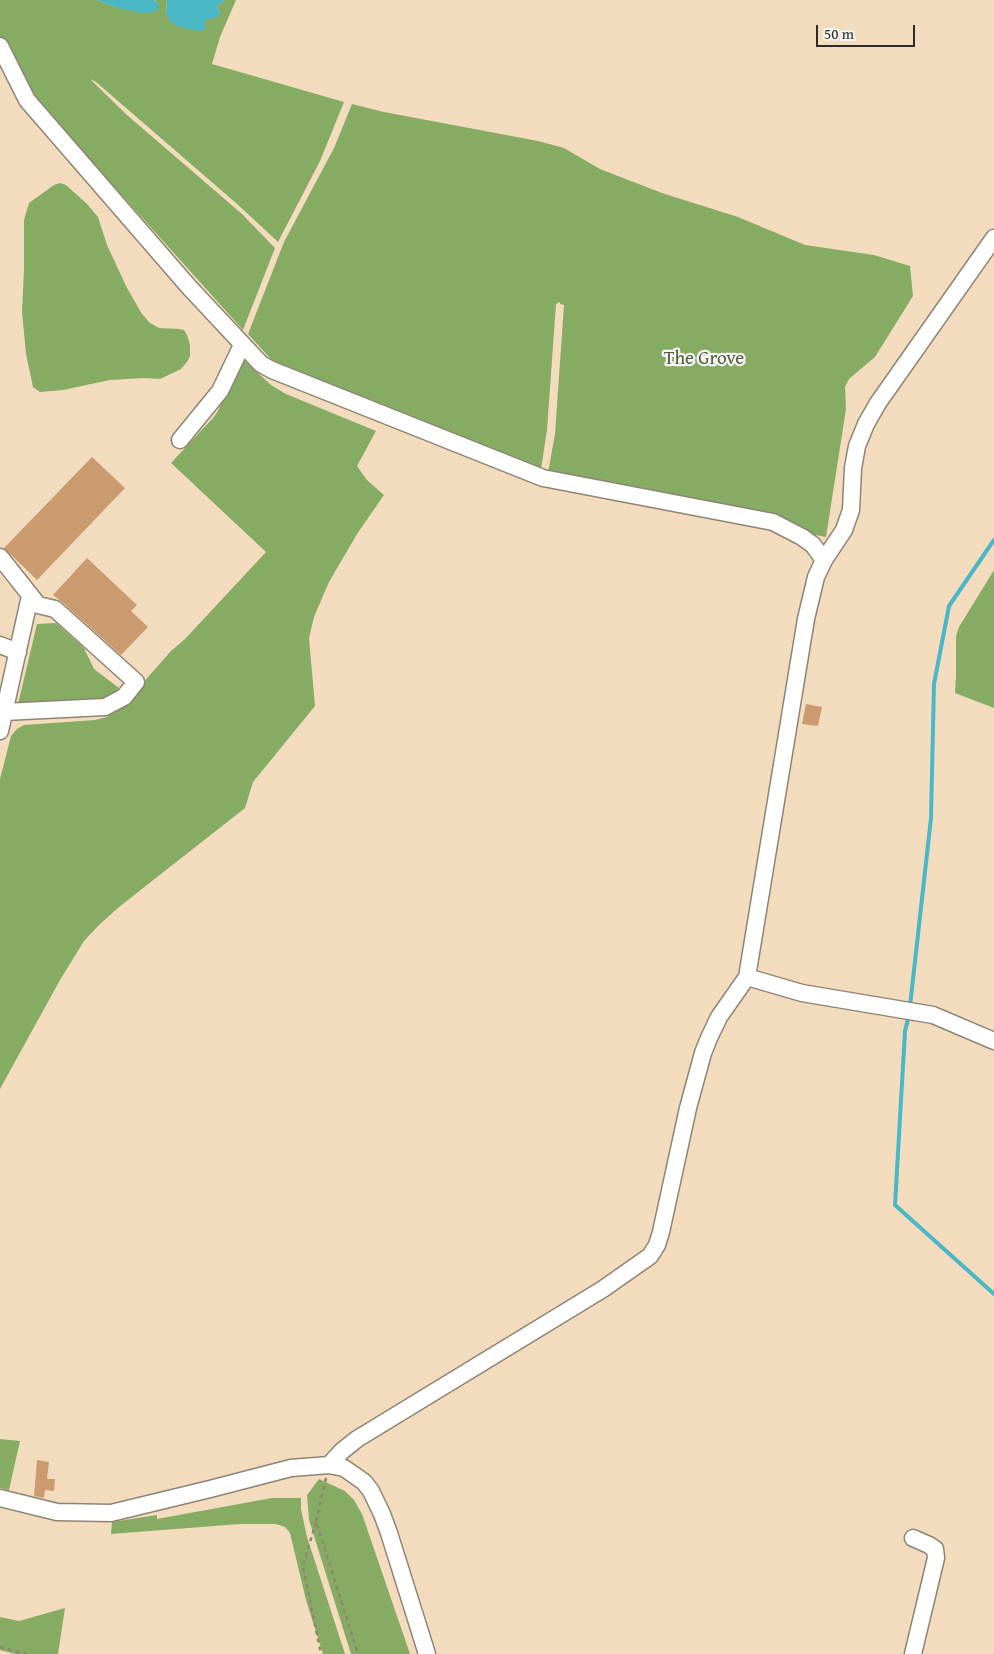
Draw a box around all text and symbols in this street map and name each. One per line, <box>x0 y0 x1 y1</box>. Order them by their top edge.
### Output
scale bar <box>819 15 918 47</box>
text: 50 m <box>824 23 854 44</box>
park label: The Grove <box>664 348 744 370</box>

